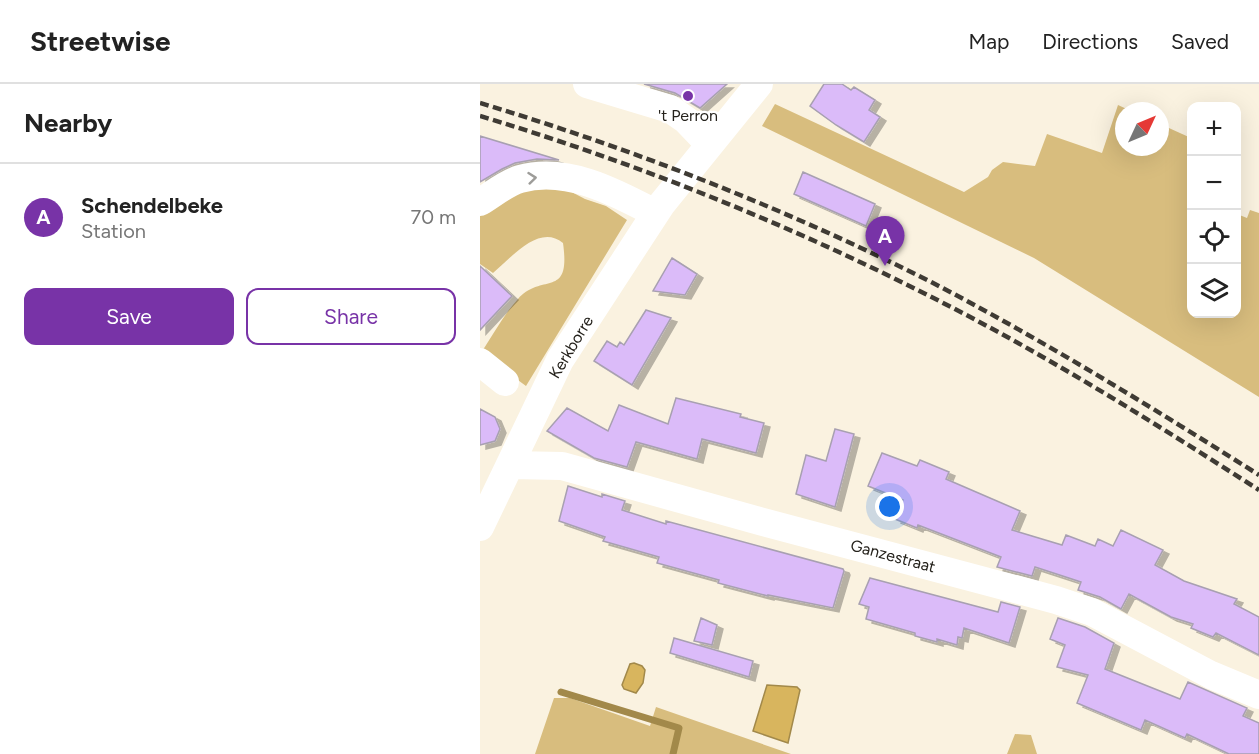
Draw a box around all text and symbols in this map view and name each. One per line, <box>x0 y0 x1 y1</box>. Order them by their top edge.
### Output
text: Streetwise <box>30 24 170 58</box>
text: Map <box>968 29 1009 54</box>
text: Directions <box>1042 29 1138 54</box>
text: Saved <box>1171 29 1229 54</box>
marker: 't Perron <box>681 89 695 103</box>
north arrow <box>1115 102 1169 156</box>
map controls <box>1187 102 1241 318</box>
button: + <box>1187 102 1241 156</box>
place label: 't Perron <box>658 106 718 125</box>
text: Nearby <box>24 107 112 139</box>
button: − <box>1187 156 1241 210</box>
one-way arrow <box>528 172 537 185</box>
text: Schendelbeke <box>81 192 223 219</box>
text: A <box>36 205 51 229</box>
text: 70 m <box>410 205 456 229</box>
button: locate <box>1187 210 1241 264</box>
pin: A <box>866 216 904 266</box>
text: Station <box>81 219 146 243</box>
button: layers <box>1187 264 1241 318</box>
button: Save <box>24 288 234 345</box>
button: Share <box>246 288 456 345</box>
street label: Kerkborre <box>545 312 597 382</box>
your location <box>875 492 904 521</box>
street label: Ganzestraat <box>848 536 938 576</box>

